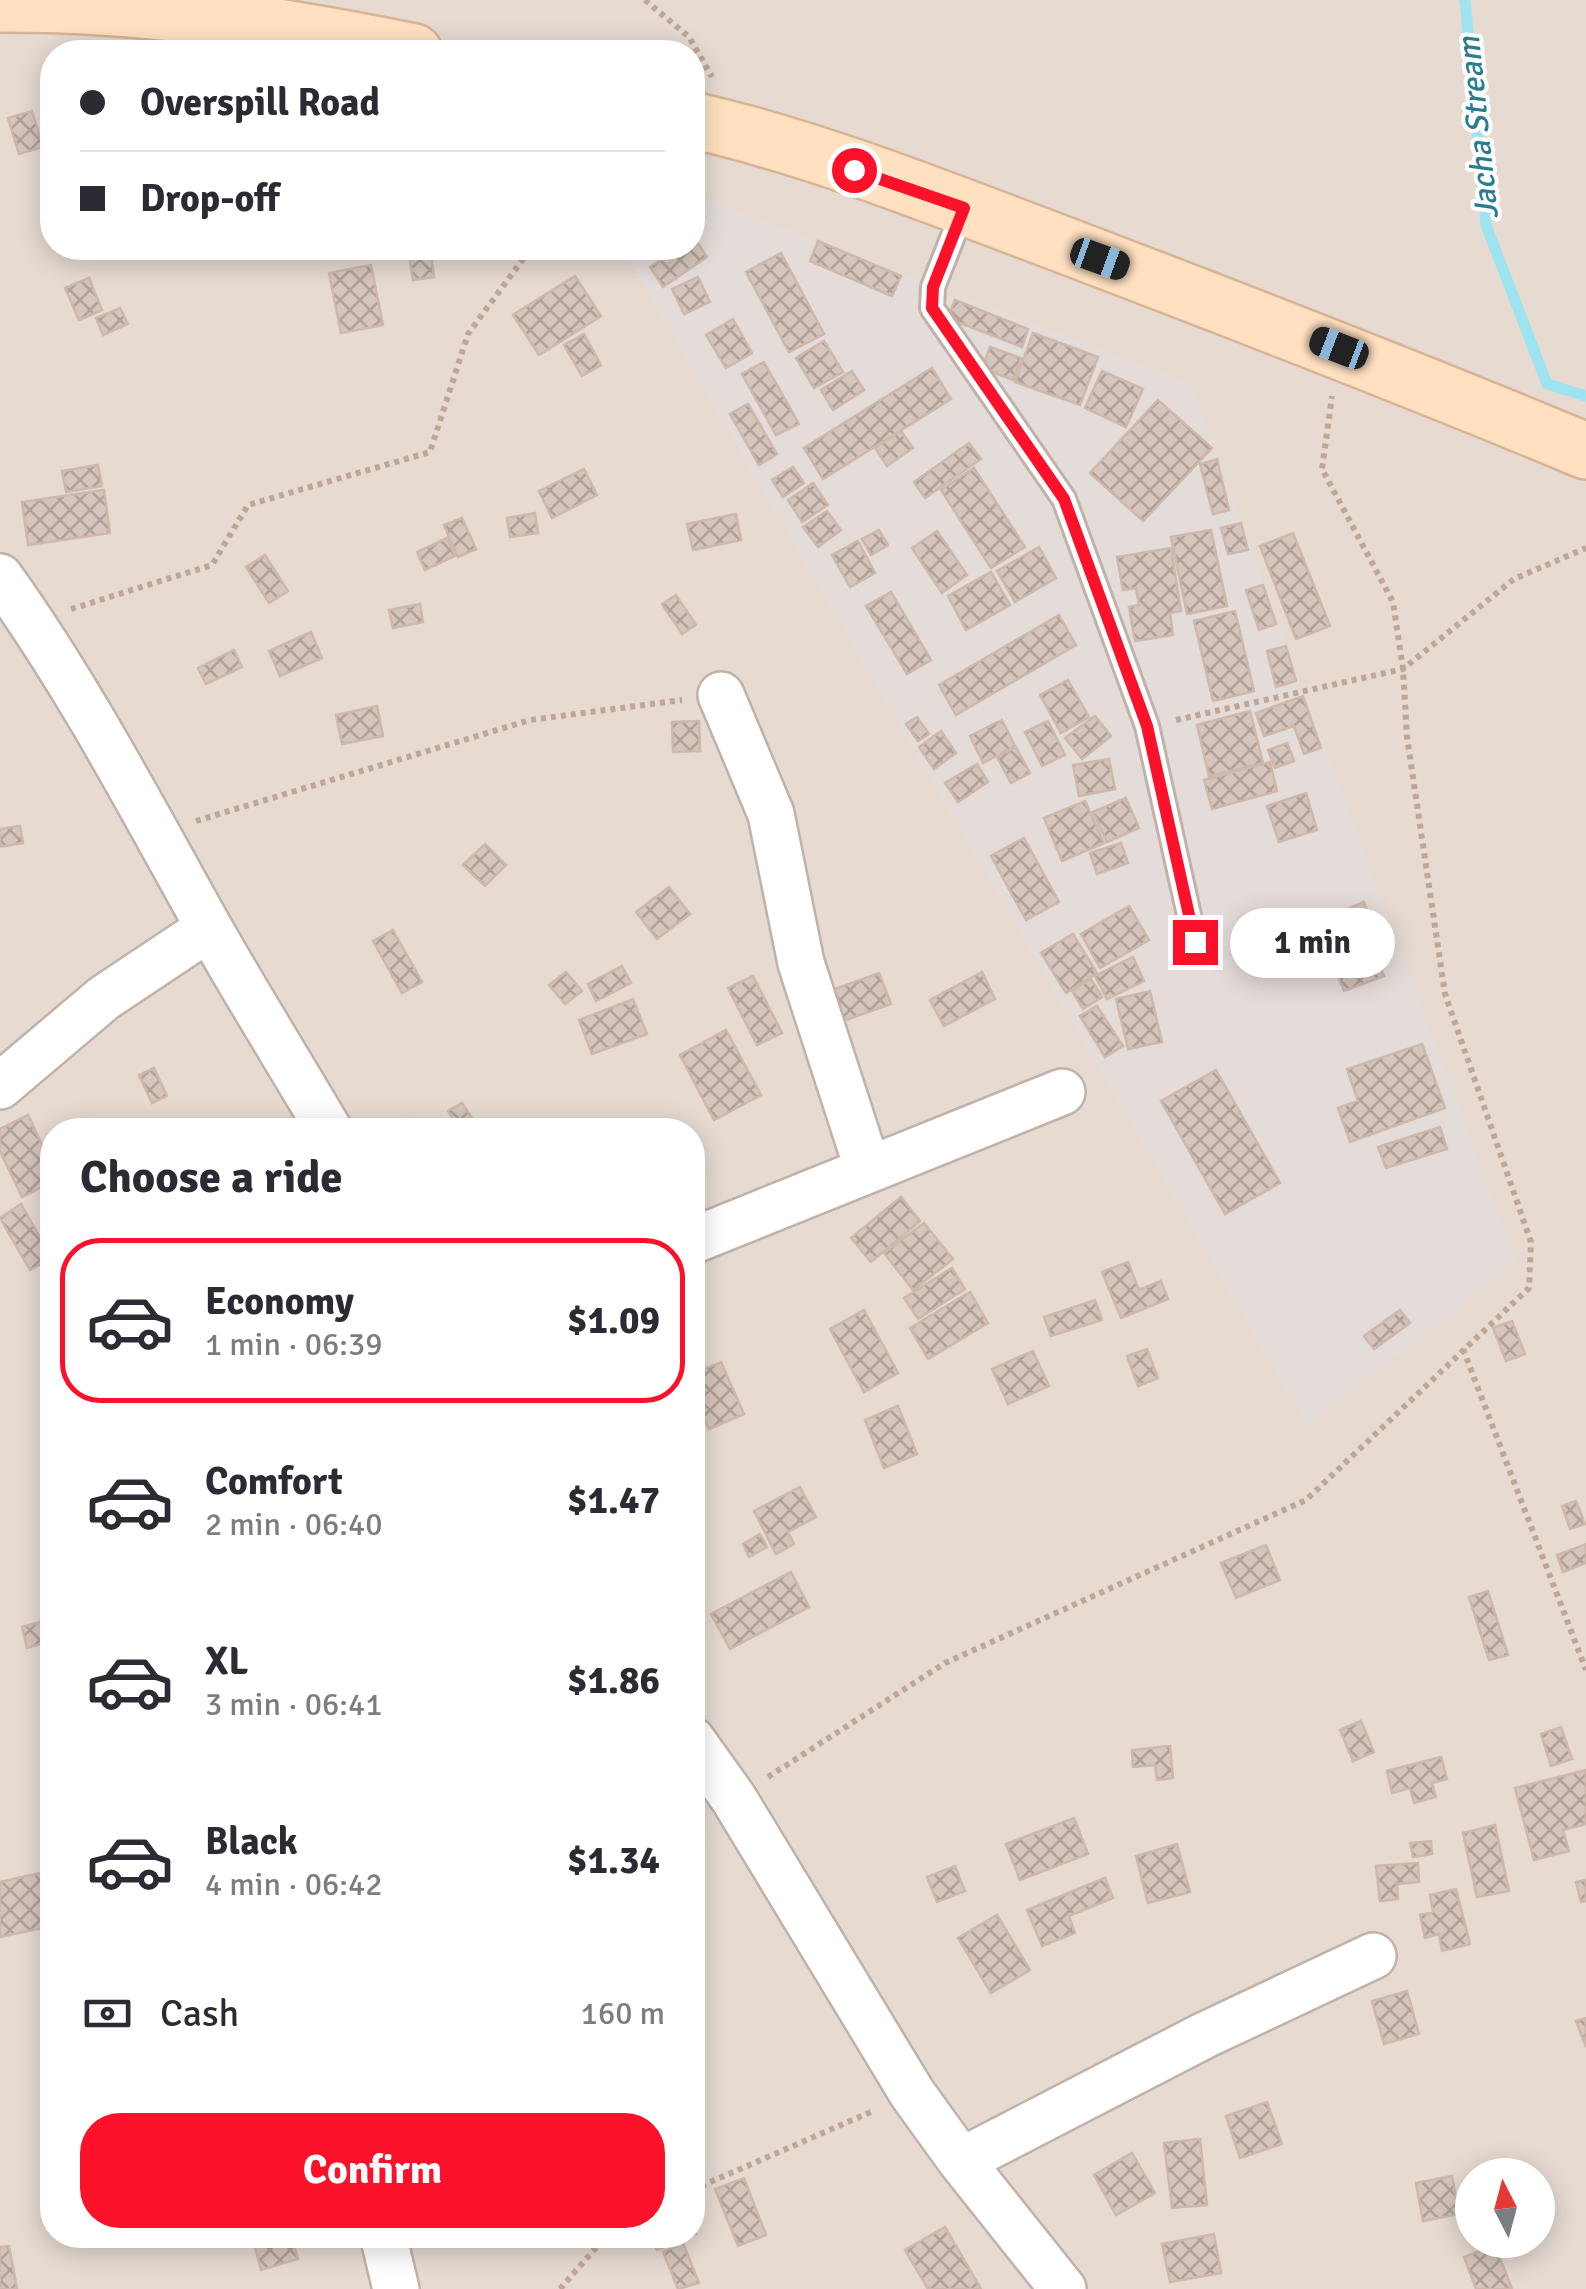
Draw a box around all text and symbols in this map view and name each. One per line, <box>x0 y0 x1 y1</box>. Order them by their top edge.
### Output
water label: Jacha Stream <box>1449 33 1507 221</box>
text: Overspill Road <box>140 79 380 126</box>
route start <box>832 148 877 193</box>
text: Drop-off <box>140 175 280 222</box>
car <box>1067 235 1133 283</box>
car <box>1306 323 1372 373</box>
callout: 1 min <box>1230 907 1395 977</box>
route end <box>1173 920 1218 965</box>
text: 1 min <box>1274 923 1351 962</box>
text: Choose a ride <box>80 1150 343 1205</box>
icon: car <box>85 1276 175 1366</box>
text: Economy <box>205 1278 354 1325</box>
text: $1.09 <box>567 1297 660 1344</box>
text: 1 min · 06:39 <box>205 1325 383 1364</box>
icon: car <box>85 1456 175 1546</box>
text: Comfort <box>205 1458 343 1505</box>
text: $1.47 <box>567 1477 660 1524</box>
text: 2 min · 06:40 <box>205 1505 383 1544</box>
icon: car <box>85 1636 175 1726</box>
text: XL <box>205 1638 248 1685</box>
text: $1.86 <box>567 1657 660 1704</box>
text: 3 min · 06:41 <box>205 1685 383 1724</box>
icon: car <box>85 1816 175 1906</box>
text: Black <box>205 1818 298 1865</box>
text: $1.34 <box>567 1837 660 1884</box>
text: 4 min · 06:42 <box>205 1865 383 1904</box>
icon: cash <box>80 1986 135 2041</box>
text: Cash <box>160 1990 239 2037</box>
text: 160 m <box>581 1994 665 2033</box>
button: Confirm <box>80 2113 665 2228</box>
north arrow <box>1455 2158 1555 2258</box>
map controls <box>1455 2158 1555 2258</box>

